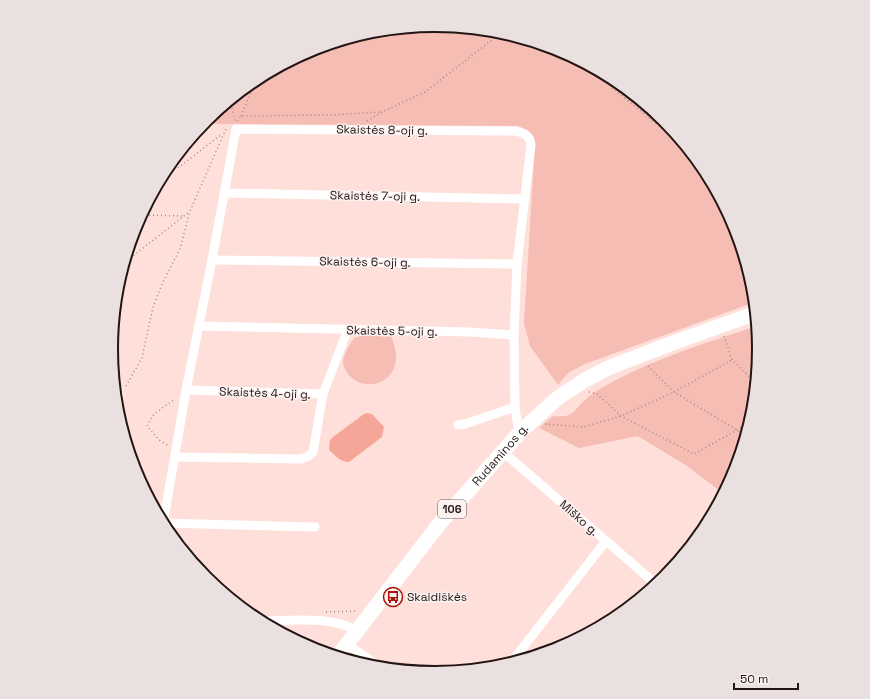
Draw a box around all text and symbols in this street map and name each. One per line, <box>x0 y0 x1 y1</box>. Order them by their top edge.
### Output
street label: Skaistės 8-oji g. <box>336 121 428 139</box>
street label: Skaistės 7-oji g. <box>330 187 420 205</box>
street label: Skaistės 6-oji g. <box>319 253 411 271</box>
street label: Skaistės 5-oji g. <box>346 322 438 340</box>
street label: Skaistės 4-oji g. <box>219 383 311 403</box>
street label: Rudaminos g. <box>468 420 532 489</box>
street label: Miško g. <box>556 497 602 539</box>
road number: 106 <box>438 500 466 518</box>
bus stop icon: Skaidiškės <box>382 586 404 608</box>
place label: Skaidiškės <box>407 589 467 605</box>
scale bar <box>734 665 798 691</box>
text: 50 m <box>740 671 768 687</box>

